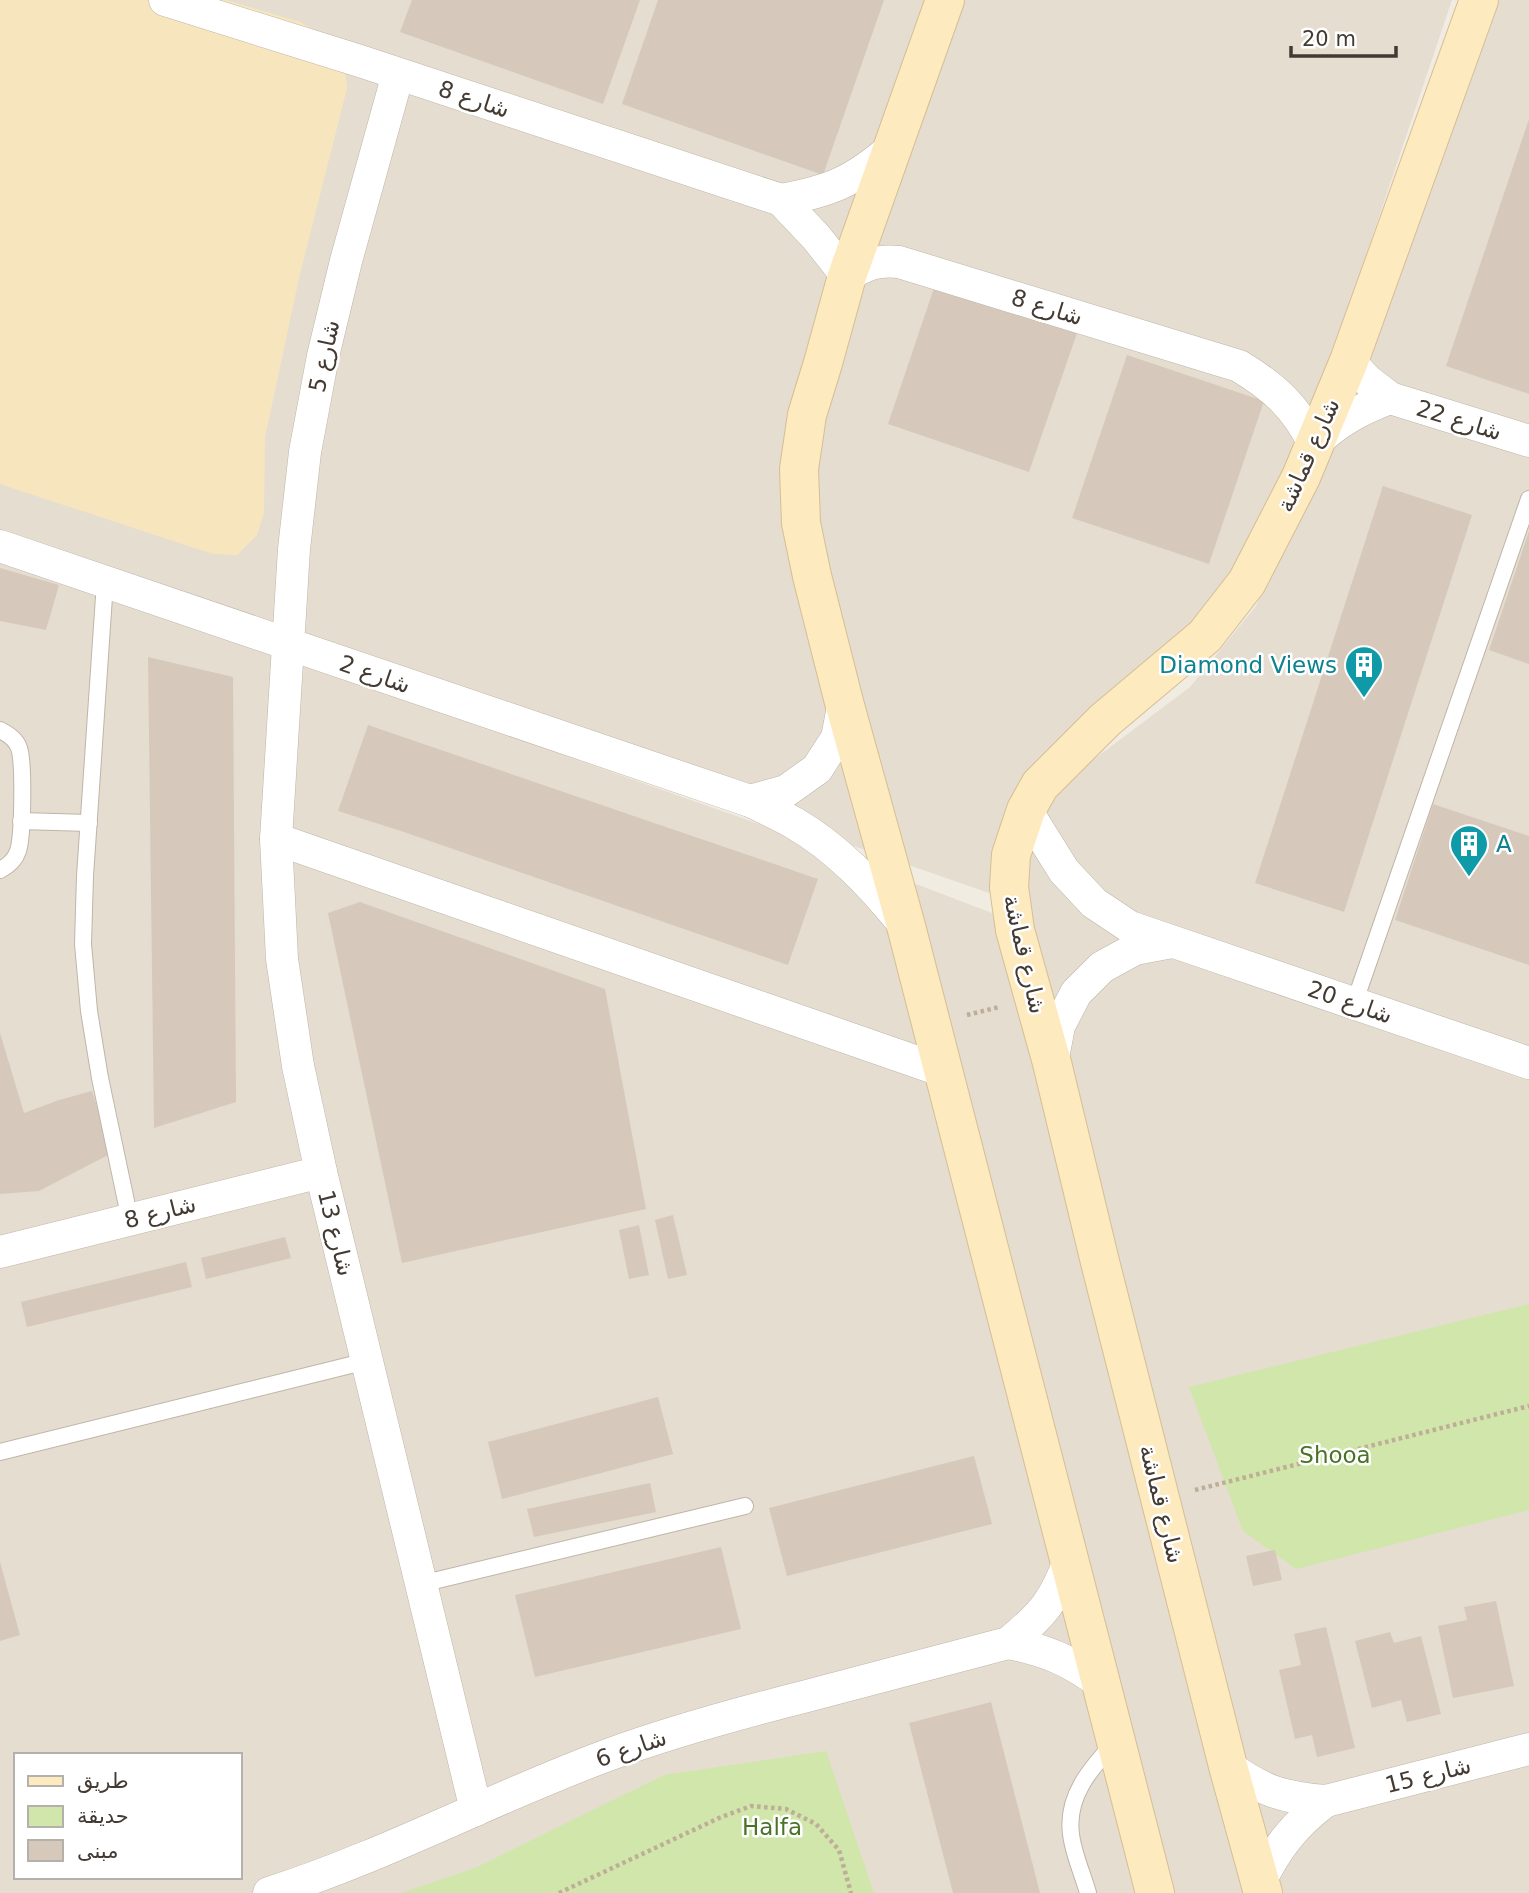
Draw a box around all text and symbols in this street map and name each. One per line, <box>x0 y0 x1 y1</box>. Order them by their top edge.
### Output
scale bar <box>1291 14 1396 58</box>
text: 20 m <box>1302 27 1356 51</box>
street label: شارع 8 <box>435 75 513 124</box>
street label: شارع 8 <box>1008 284 1086 331</box>
street label: شارع 5 <box>304 318 345 395</box>
street label: شارع قماشة <box>1271 394 1345 516</box>
street label: شارع 22 <box>1413 395 1505 446</box>
building icon: Diamond Views <box>1343 644 1385 699</box>
street label: شارع 2 <box>336 650 414 699</box>
place label: Diamond Views <box>1159 652 1337 678</box>
building icon: A <box>1448 823 1490 878</box>
place label: A <box>1496 831 1512 857</box>
street label: شارع قماشة <box>998 892 1051 1016</box>
street label: شارع 20 <box>1304 975 1396 1030</box>
street label: شارع 13 <box>312 1187 359 1279</box>
street label: شارع 8 <box>121 1191 199 1234</box>
street label: شارع قماشة <box>1134 1442 1189 1566</box>
park label: Shooa <box>1299 1442 1371 1468</box>
street label: شارع 6 <box>592 1724 670 1773</box>
street label: شارع 15 <box>1382 1752 1474 1799</box>
legend <box>14 1753 242 1879</box>
text: طريق <box>77 1769 129 1793</box>
text: حديقة <box>77 1804 129 1828</box>
park label: Halfa <box>742 1814 802 1840</box>
text: مبنى <box>77 1839 118 1863</box>

